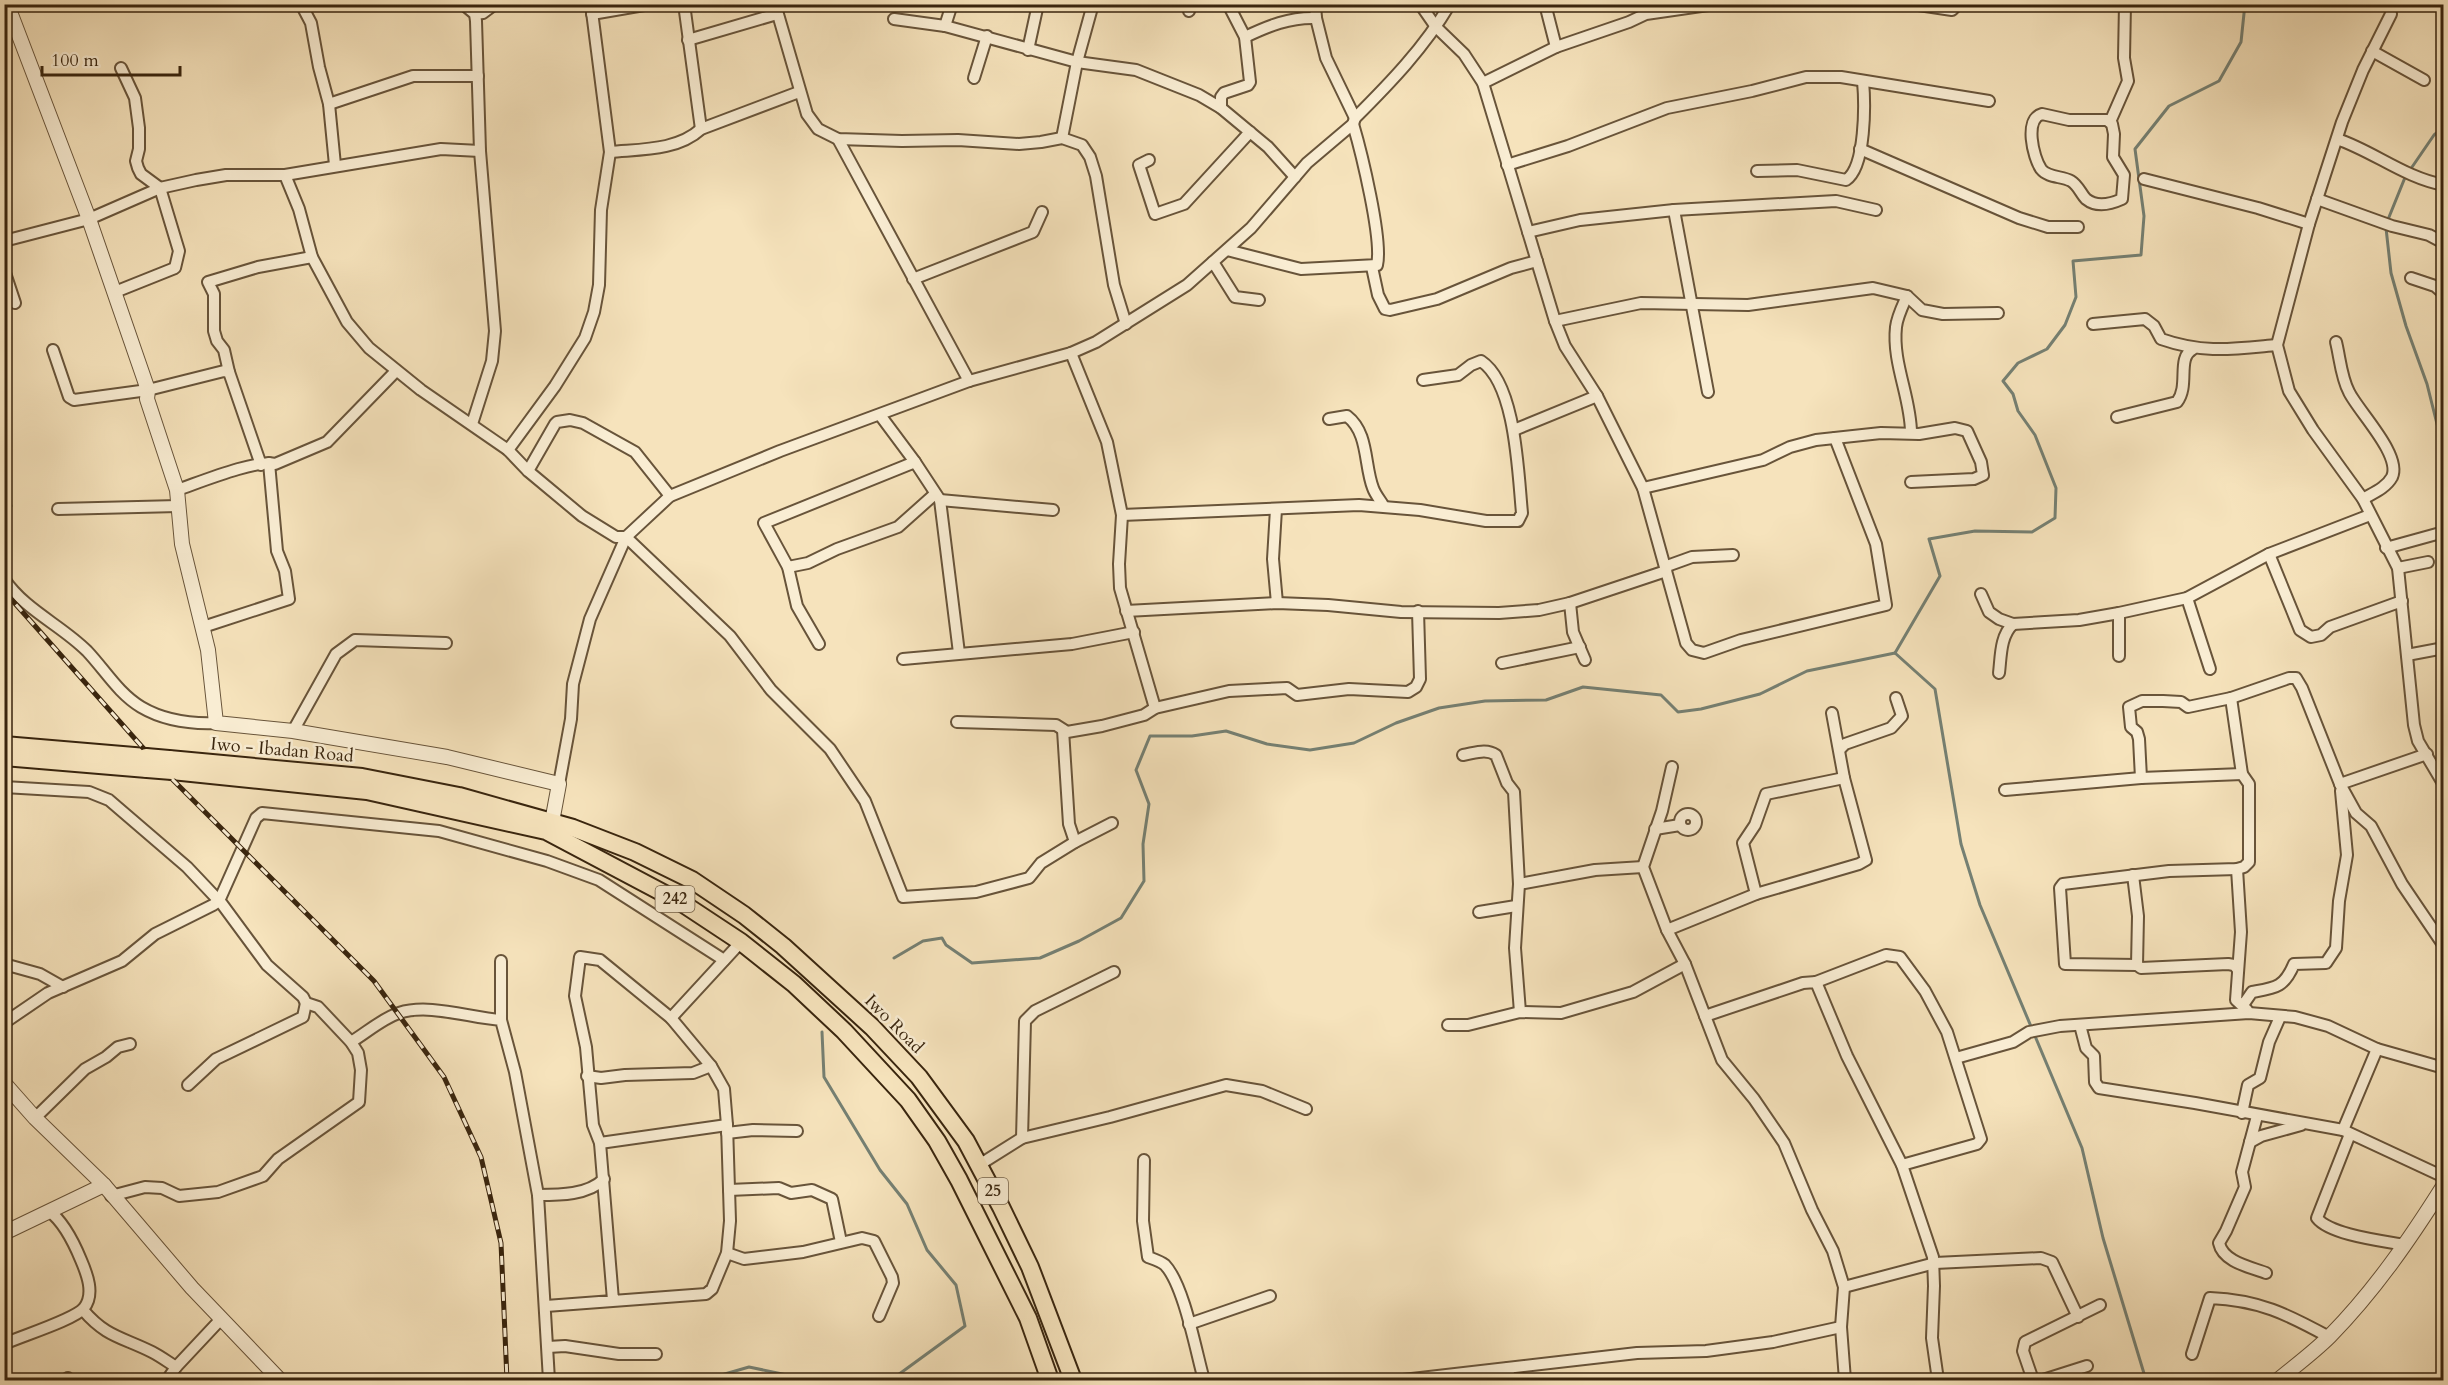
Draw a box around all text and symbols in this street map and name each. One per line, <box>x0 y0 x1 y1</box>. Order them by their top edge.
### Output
scale bar <box>42 39 180 77</box>
text: 100 m <box>51 48 99 73</box>
street label: Iwo - Ibadan Road <box>209 731 355 769</box>
road number: 242 <box>656 886 694 912</box>
street label: Iwo Road <box>859 989 930 1060</box>
road number: 25 <box>978 1178 1008 1204</box>

